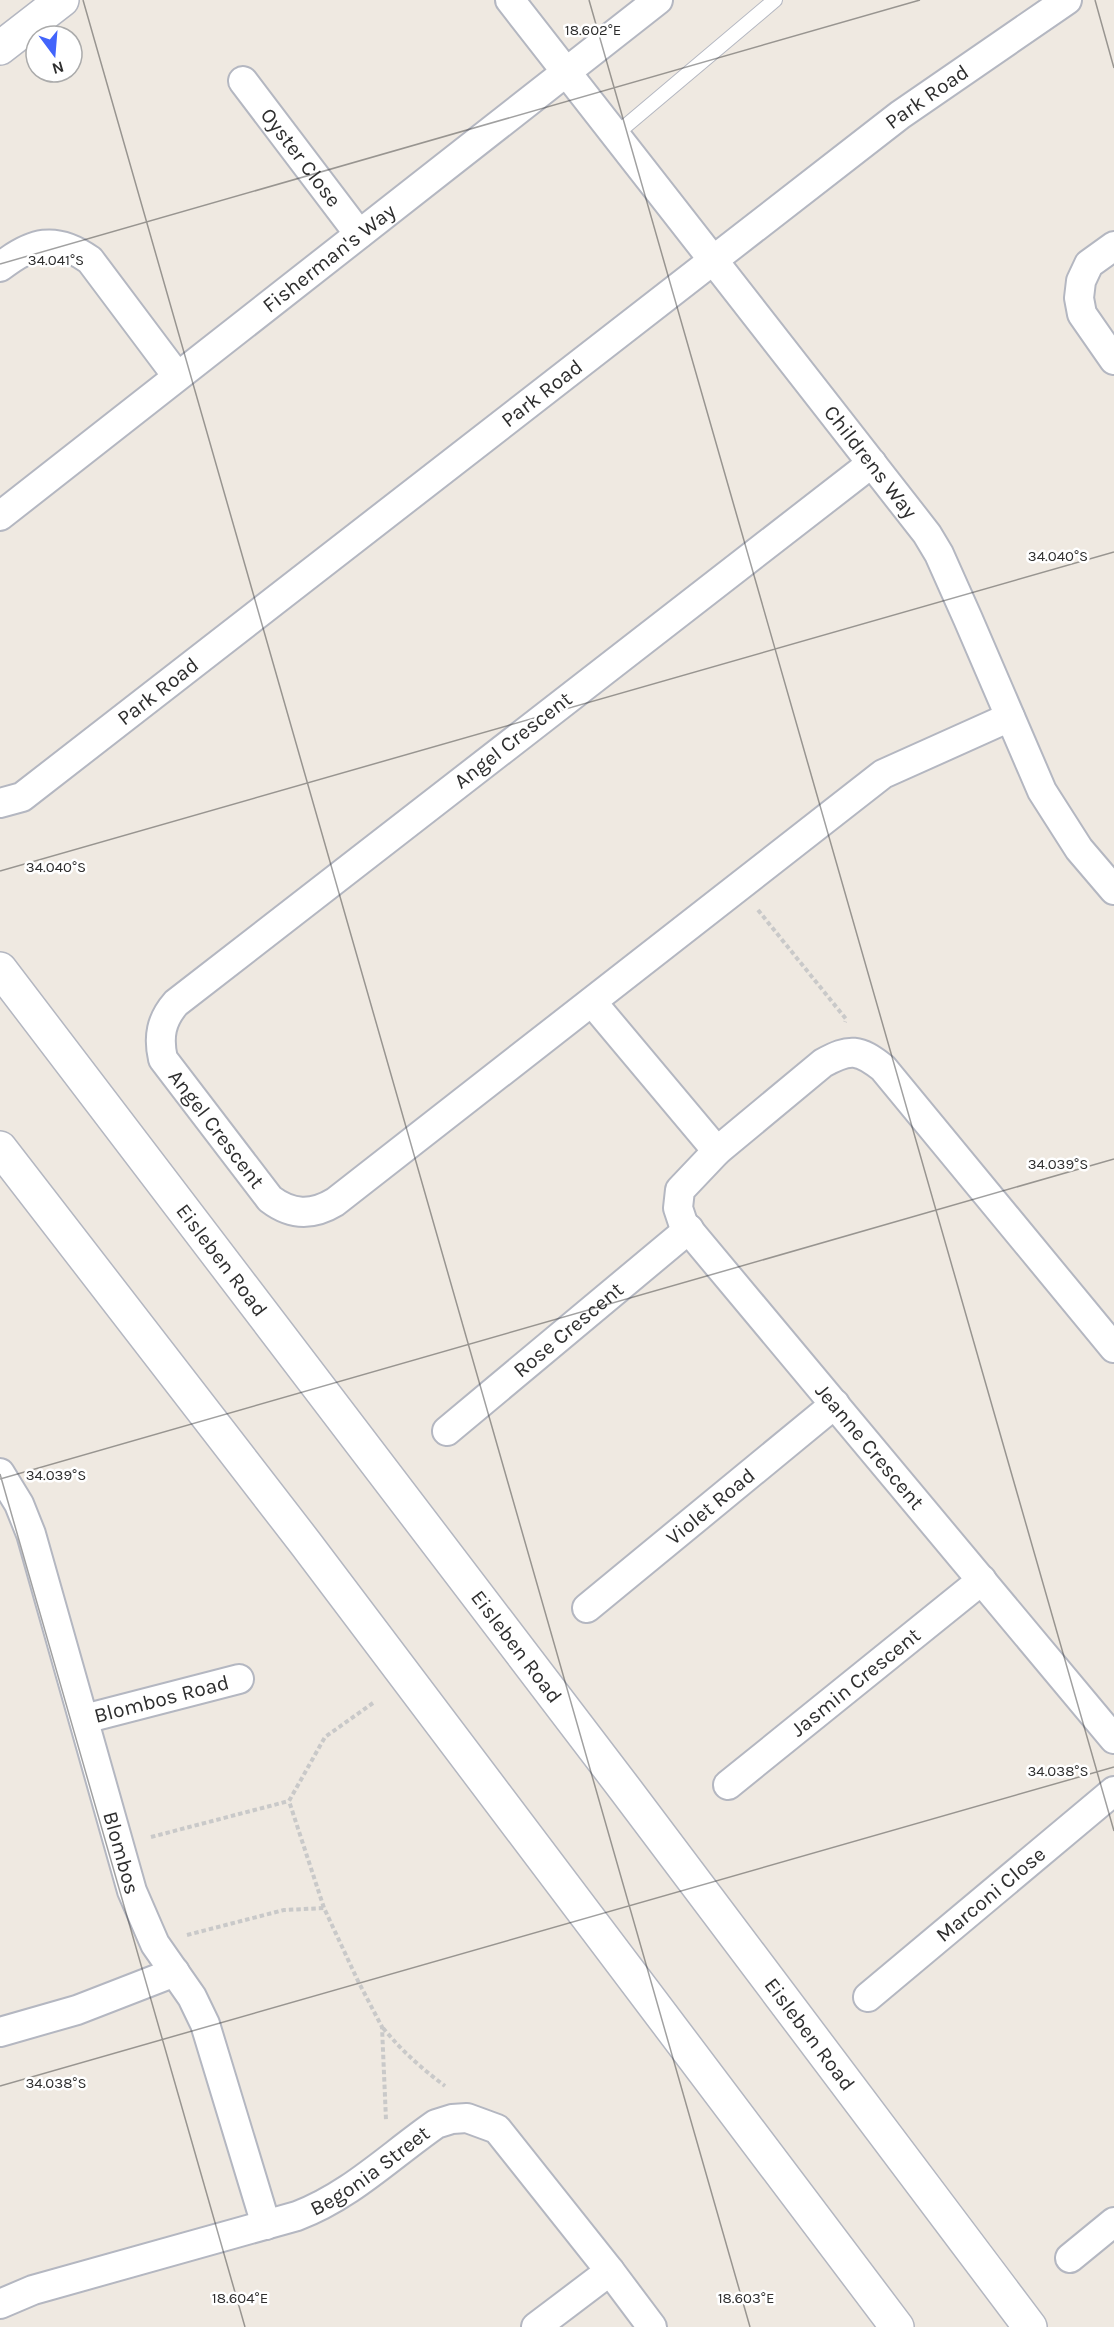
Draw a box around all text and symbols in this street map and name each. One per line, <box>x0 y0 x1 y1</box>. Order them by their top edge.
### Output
text: 18.602°E <box>565 21 621 39</box>
north arrow <box>24 24 84 84</box>
text: N <box>50 57 66 79</box>
street label: Park Road <box>880 59 973 134</box>
street label: Oyster Close <box>256 103 346 212</box>
street label: Fisherman's Way <box>258 199 400 317</box>
text: 34.041°S <box>28 251 84 269</box>
street label: Park Road <box>497 354 587 432</box>
street label: Childrens Way <box>819 401 922 523</box>
text: 34.040°S <box>1028 547 1088 565</box>
street label: Park Road <box>113 652 203 730</box>
street label: Angel Crescent <box>449 687 577 793</box>
text: 34.040°S <box>26 858 86 876</box>
street label: Angel Crescent <box>164 1065 269 1193</box>
text: 34.039°S <box>1028 1155 1088 1173</box>
street label: Eisleben Road <box>171 1199 272 1321</box>
street label: Rose Crescent <box>508 1277 628 1382</box>
street label: Jeanne Crescent <box>810 1379 929 1514</box>
street label: Violet Road <box>661 1463 760 1550</box>
text: 34.039°S <box>26 1466 86 1484</box>
street label: Eisleben Road <box>466 1586 567 1708</box>
street label: Jasmin Crescent <box>786 1623 925 1741</box>
street label: Blombos Road <box>91 1670 231 1728</box>
text: 34.038°S <box>1027 1762 1089 1780</box>
street label: Blombos <box>98 1809 144 1897</box>
street label: Marconi Close <box>931 1842 1050 1947</box>
street label: Eisleben Road <box>759 1973 860 2095</box>
text: 34.038°S <box>25 2074 87 2092</box>
street label: Begonia Street <box>306 2121 434 2221</box>
text: 18.604°E <box>212 2289 268 2307</box>
text: 18.603°E <box>718 2289 774 2307</box>

